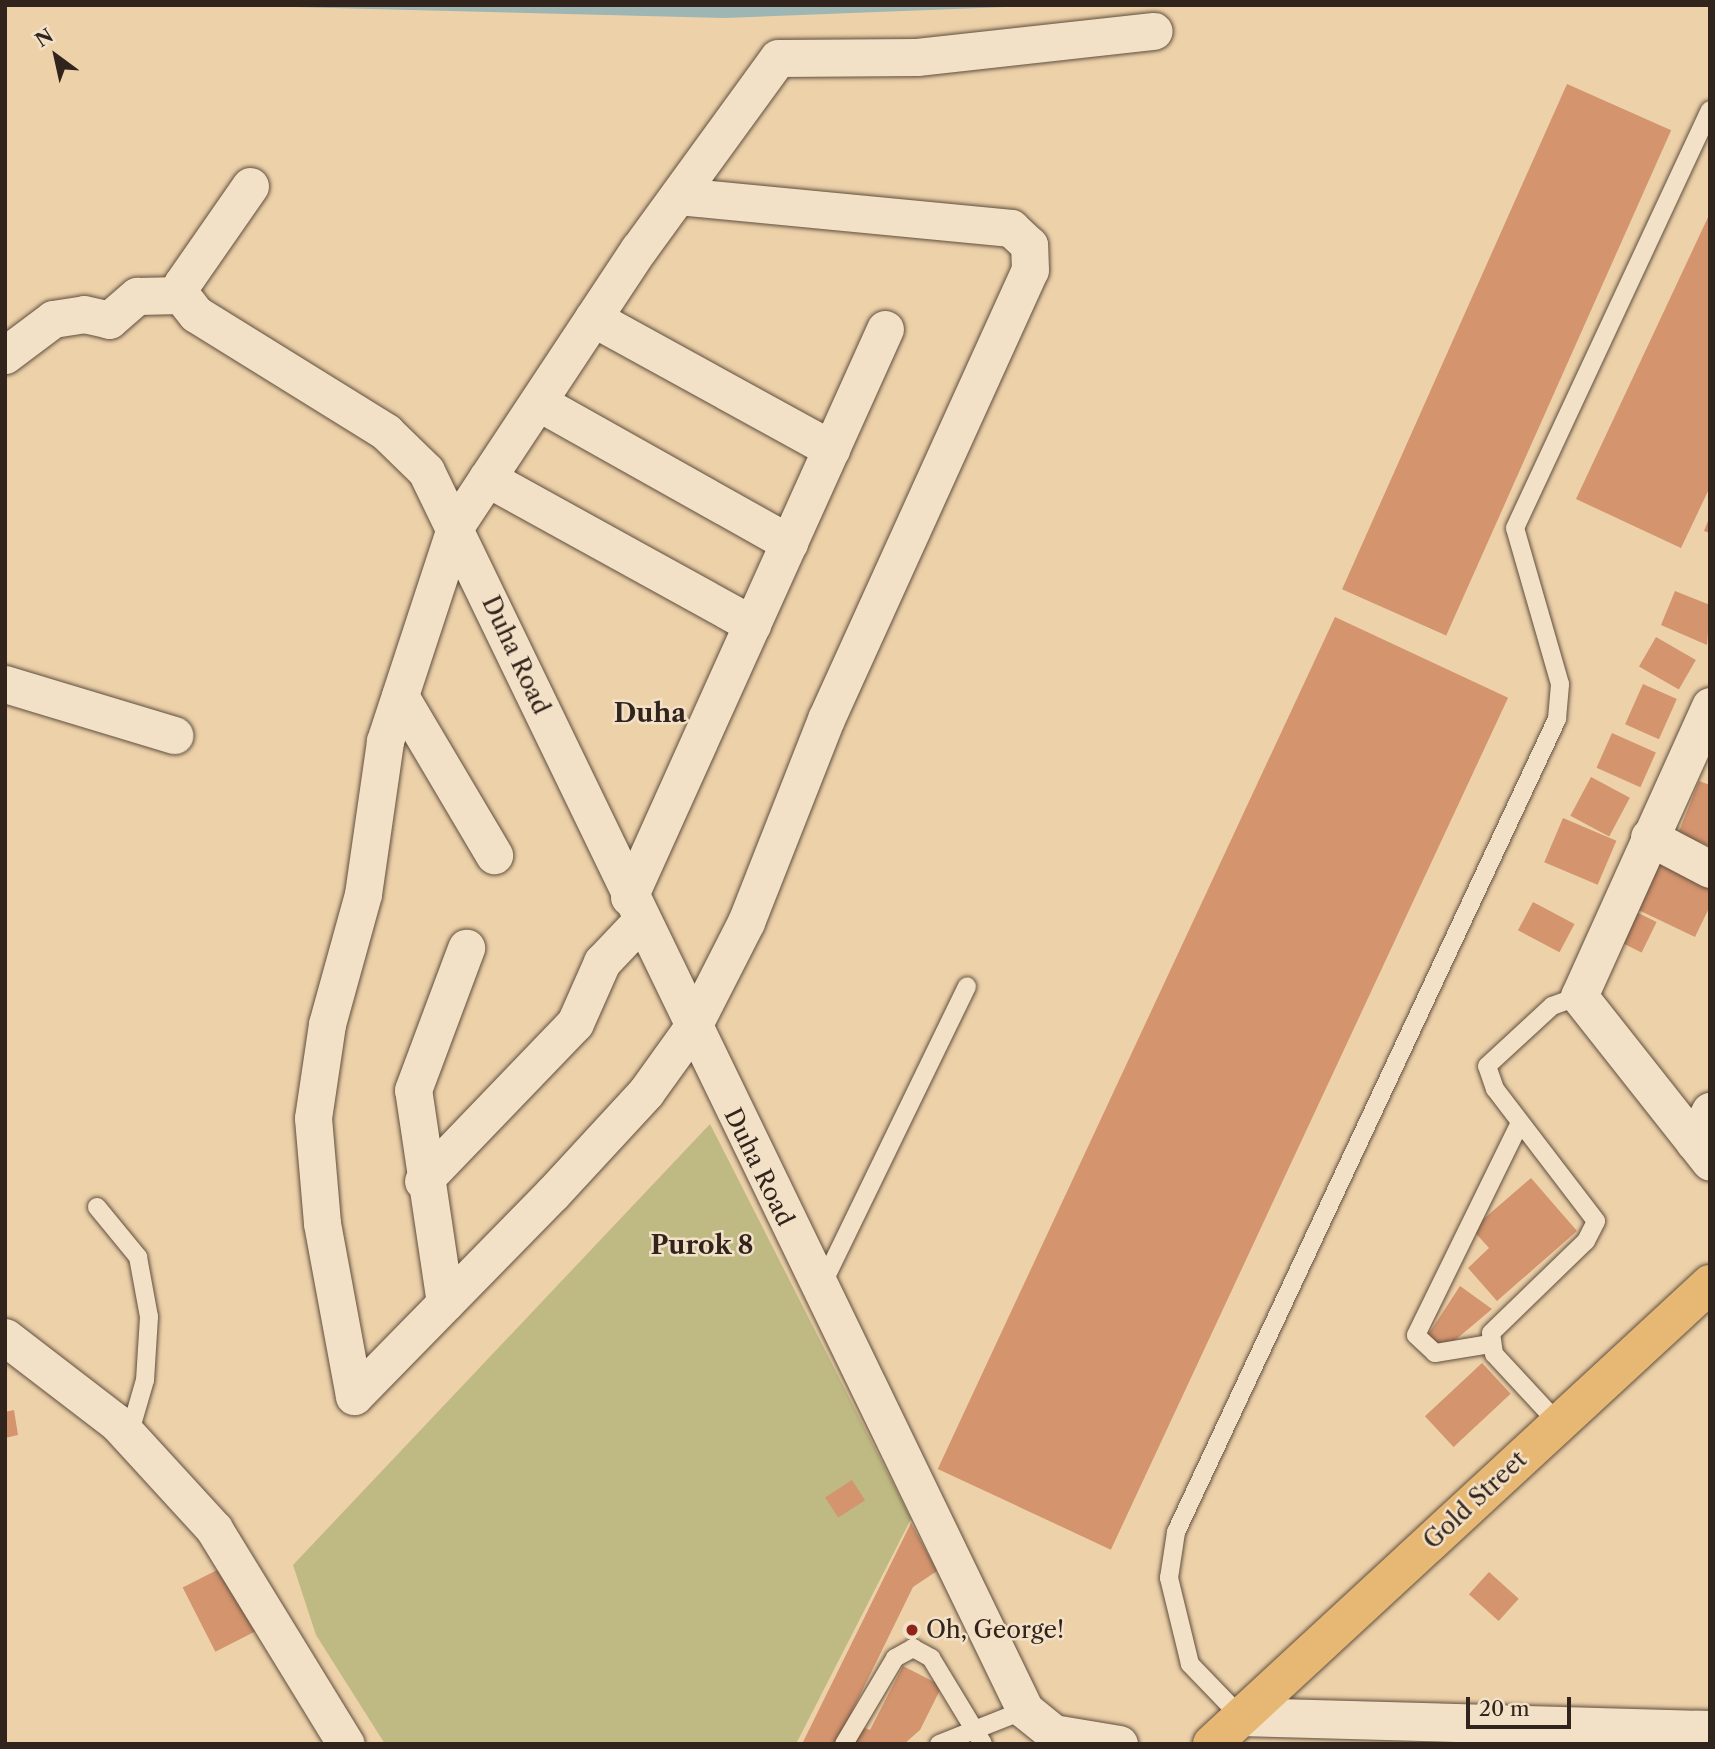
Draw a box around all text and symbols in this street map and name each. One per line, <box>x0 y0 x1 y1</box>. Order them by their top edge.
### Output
north arrow <box>21 21 91 91</box>
text: N <box>31 24 57 52</box>
street label: Duha Road <box>476 591 556 719</box>
district label: Duha <box>614 698 686 730</box>
street label: Duha Road <box>718 1103 800 1231</box>
district label: Purok 8 <box>650 1230 754 1262</box>
street label: Gold Street <box>1418 1445 1532 1555</box>
place label: Oh, George! <box>926 1616 1064 1644</box>
marker: Oh, George! <box>904 1622 920 1638</box>
scale bar <box>1470 1682 1575 1726</box>
text: 20 m <box>1479 1696 1530 1721</box>

